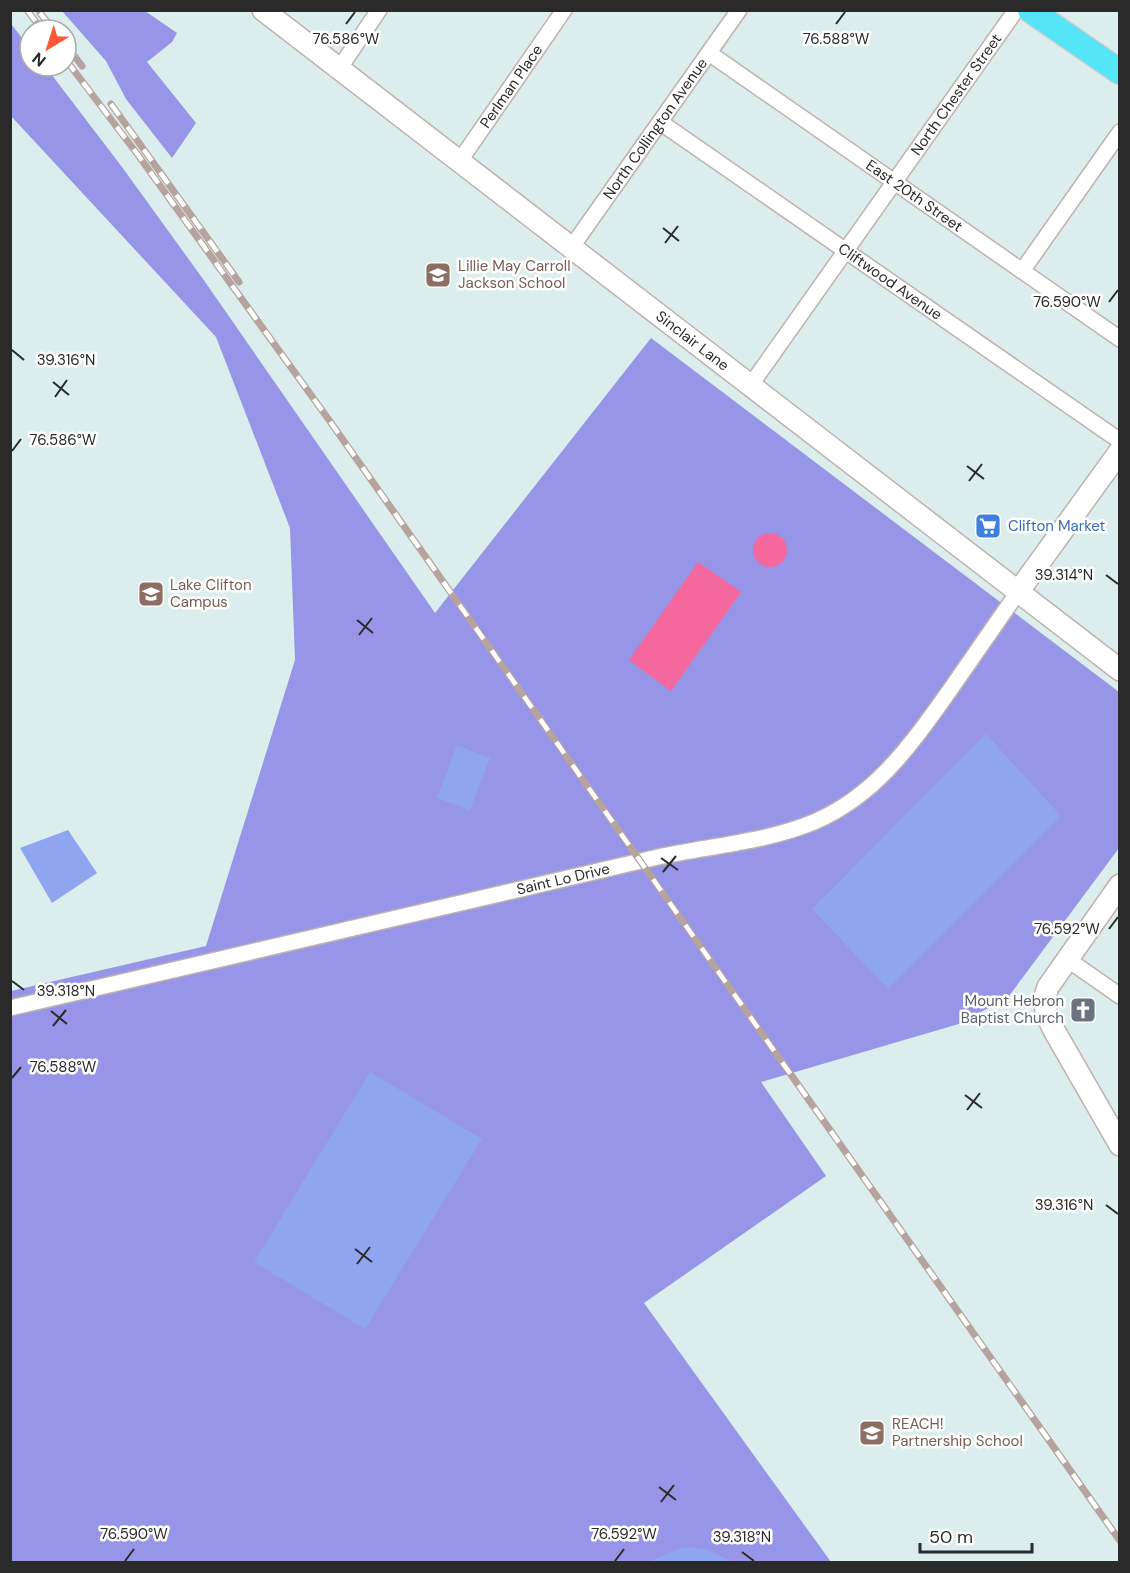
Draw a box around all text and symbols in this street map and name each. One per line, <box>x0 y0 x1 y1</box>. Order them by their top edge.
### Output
north arrow <box>18 18 78 78</box>
text: 76.586°W <box>313 29 380 49</box>
text: 76.588°W <box>803 29 870 49</box>
street label: North Chester Street <box>906 30 1006 159</box>
street label: Perlman Place <box>475 41 547 132</box>
text: N <box>28 48 50 71</box>
street label: North Collington Avenue <box>598 54 712 203</box>
street label: East 20th Street <box>862 155 967 237</box>
street label: Cliftwood Avenue <box>834 239 946 325</box>
place label: Lillie May Carroll Jackson School <box>458 256 571 293</box>
school or university icon: Lillie May Carroll Jackson School <box>423 260 453 290</box>
text: 76.590°W <box>1033 292 1101 312</box>
street label: Sinclair Lane <box>652 306 733 375</box>
text: 39.316°N <box>37 350 95 370</box>
text: 76.586°W <box>30 430 97 450</box>
supermarket icon: Clifton Market <box>973 511 1003 541</box>
place label: Clifton Market <box>1008 516 1106 536</box>
text: 39.314°N <box>1035 565 1093 585</box>
place label: Lake Clifton Campus <box>170 575 252 612</box>
school or university icon: Lake Clifton Campus <box>136 579 166 609</box>
street label: Saint Lo Drive <box>515 859 612 900</box>
text: 76.592°W <box>1034 919 1100 939</box>
text: 39.318°N <box>37 981 95 1001</box>
place label: Mount Hebron Baptist Church <box>961 991 1064 1028</box>
church icon: Mount Hebron Baptist Church <box>1068 995 1098 1025</box>
text: 76.588°W <box>30 1057 97 1077</box>
text: 39.316°N <box>1035 1195 1093 1215</box>
place label: REACH! Partnership School <box>892 1414 1023 1451</box>
school or university icon: REACH! Partnership School <box>857 1418 887 1448</box>
scale bar <box>920 1516 1032 1554</box>
text: 76.590°W <box>100 1524 168 1544</box>
text: 76.592°W <box>591 1524 657 1544</box>
text: 50 m <box>929 1525 973 1549</box>
text: 39.318°N <box>713 1527 771 1547</box>

